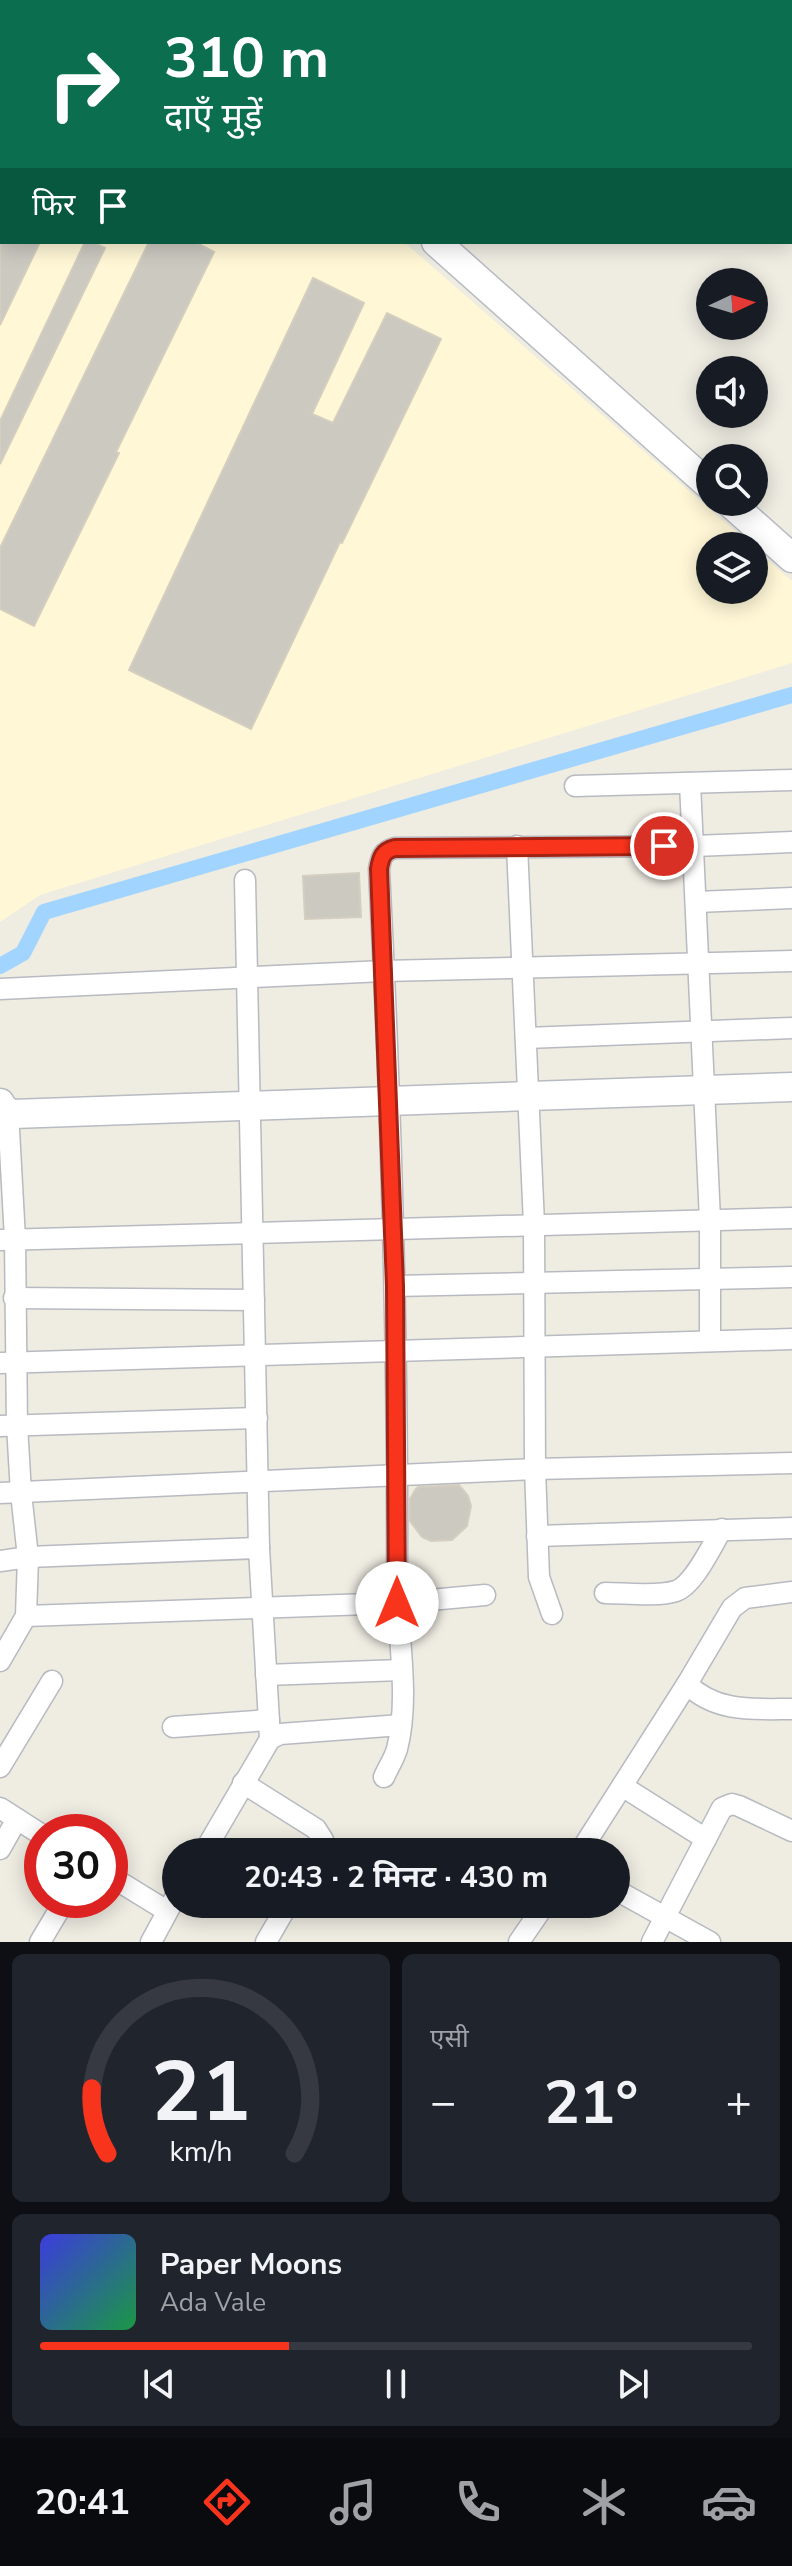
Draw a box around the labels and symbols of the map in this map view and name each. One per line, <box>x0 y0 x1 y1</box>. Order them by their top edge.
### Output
north arrow <box>696 268 768 340</box>
pin <box>630 812 698 880</box>
position arrow <box>355 1561 439 1645</box>
speed limit sign: 30 <box>24 1814 128 1918</box>

